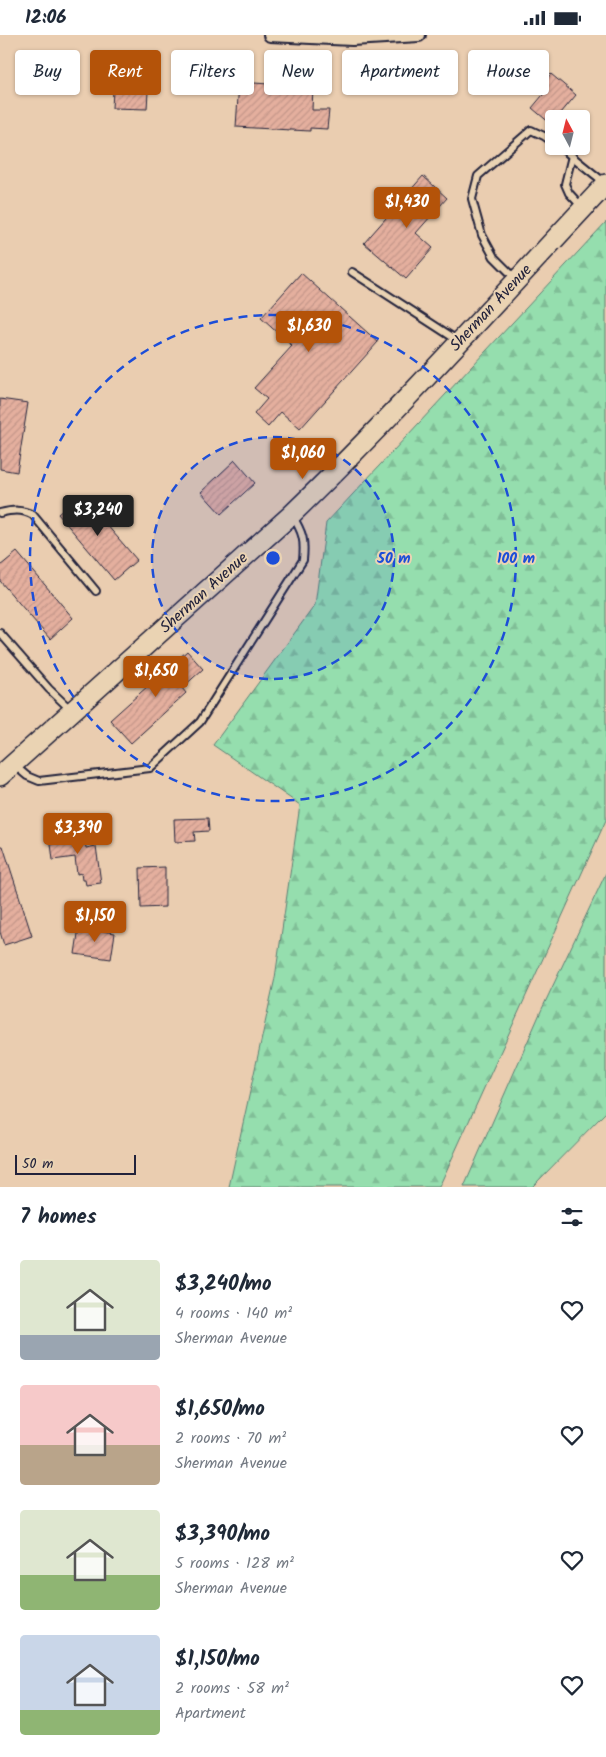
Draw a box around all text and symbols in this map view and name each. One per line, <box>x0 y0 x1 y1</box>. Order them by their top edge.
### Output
text: 12:06 <box>25 3 67 33</box>
chip: Buy <box>15 50 80 95</box>
chip: Rent <box>90 50 161 95</box>
chip: Filters <box>171 50 254 95</box>
chip: New <box>264 50 332 95</box>
chip: Apartment <box>342 50 458 95</box>
chip: House <box>468 50 549 95</box>
north arrow <box>545 110 590 155</box>
map controls <box>545 110 590 155</box>
pin: $1,430 <box>366 187 448 229</box>
text: $1,430 <box>385 190 429 215</box>
street label: Sherman Avenue <box>444 259 538 357</box>
pin: $1,630 <box>268 311 350 353</box>
text: $1,630 <box>287 314 331 339</box>
pin: $1,060 <box>262 437 344 480</box>
text: $1,060 <box>281 441 325 466</box>
pin: $3,240 <box>57 495 139 537</box>
text: $3,240 <box>74 498 122 523</box>
street label: Sherman Avenue <box>154 546 254 640</box>
text: 50 m <box>376 547 411 571</box>
text: 100 m <box>497 547 535 571</box>
centre of rings <box>264 549 282 567</box>
pin: $1,650 <box>115 655 197 698</box>
text: $1,650 <box>134 659 178 684</box>
pin: $3,390 <box>37 813 119 855</box>
text: $3,390 <box>54 816 102 841</box>
pin: $1,150 <box>54 901 136 943</box>
text: $1,150 <box>75 904 115 929</box>
scale bar <box>15 1152 136 1175</box>
text: 50 m <box>22 1153 53 1175</box>
text: 7 homes <box>20 1201 97 1234</box>
icon: filters <box>558 1203 586 1231</box>
text: $3,240/mo <box>175 1268 272 1301</box>
icon: home <box>60 1280 120 1340</box>
icon: heart <box>558 1296 586 1324</box>
text: 4 rooms · 140 m² <box>175 1301 292 1326</box>
text: Sherman Avenue <box>175 1326 287 1351</box>
text: $1,650/mo <box>175 1393 265 1426</box>
icon: home <box>60 1405 120 1465</box>
icon: heart <box>558 1421 586 1449</box>
text: 2 rooms · 70 m² <box>175 1426 286 1451</box>
text: Sherman Avenue <box>175 1451 287 1476</box>
text: $3,390/mo <box>175 1518 270 1551</box>
icon: home <box>60 1530 120 1590</box>
icon: heart <box>558 1546 586 1574</box>
text: 5 rooms · 128 m² <box>175 1551 294 1576</box>
text: Sherman Avenue <box>175 1576 287 1601</box>
text: $1,150/mo <box>175 1643 260 1676</box>
icon: home <box>60 1655 120 1715</box>
icon: heart <box>558 1671 586 1699</box>
text: 2 rooms · 58 m² <box>175 1676 289 1701</box>
text: Apartment <box>175 1701 246 1726</box>

